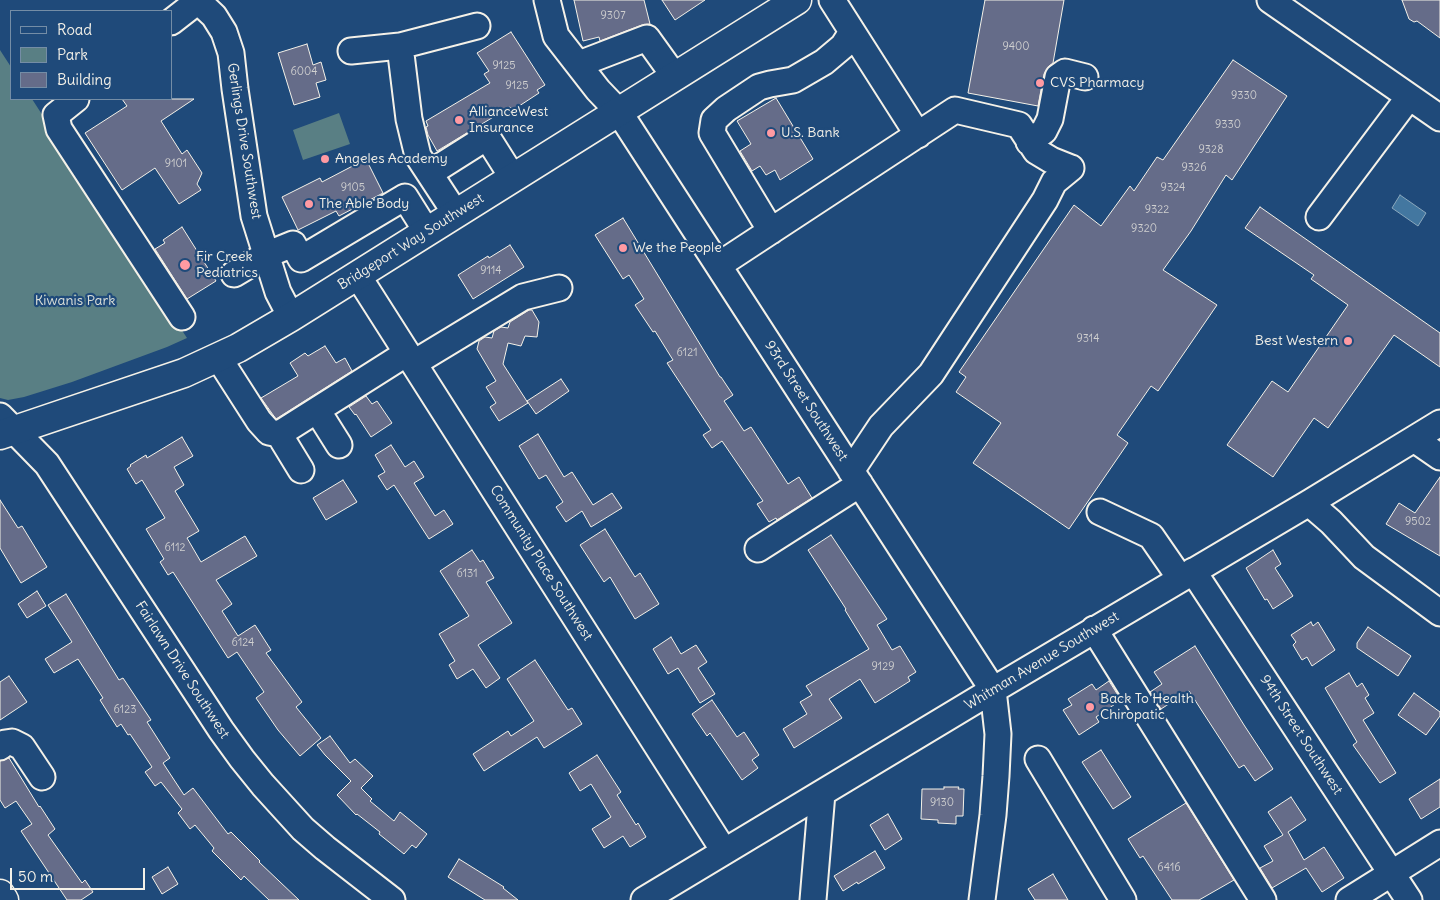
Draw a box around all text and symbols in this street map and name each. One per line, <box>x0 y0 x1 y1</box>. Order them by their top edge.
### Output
house number: 9307 <box>600 9 626 23</box>
legend <box>10 10 172 100</box>
text: Road <box>57 20 92 39</box>
house number: 9400 <box>1002 40 1030 54</box>
text: Park <box>57 45 88 64</box>
house number: 9125 <box>492 59 516 73</box>
street label: Gerlings Drive Southwest <box>223 62 265 220</box>
house number: 6004 <box>290 65 318 79</box>
text: Building <box>57 70 112 89</box>
place label: CVS Pharmacy <box>1050 75 1145 91</box>
marker: CVS Pharmacy <box>1034 77 1046 89</box>
house number: 9125 <box>505 79 529 93</box>
house number: 9330 <box>1231 89 1257 103</box>
place label: AllianceWest Insurance <box>469 104 548 136</box>
marker: AllianceWest Insurance <box>453 114 465 126</box>
house number: 9330 <box>1215 118 1241 132</box>
place label: U.S. Bank <box>781 125 840 141</box>
marker: U.S. Bank <box>765 127 777 139</box>
house number: 9328 <box>1199 143 1223 157</box>
place label: Angeles Academy <box>335 151 448 167</box>
marker: Angeles Academy <box>319 153 331 165</box>
house number: 9101 <box>165 157 187 171</box>
house number: 9326 <box>1182 161 1206 175</box>
house number: 9105 <box>341 181 365 195</box>
house number: 9324 <box>1161 181 1185 195</box>
street label: Bridgeport Way Southwest <box>335 190 487 294</box>
place label: The Able Body <box>319 196 409 212</box>
marker: The Able Body <box>303 198 315 210</box>
house number: 9322 <box>1145 203 1169 217</box>
house number: 9320 <box>1131 222 1157 236</box>
place label: We the People <box>633 240 722 256</box>
marker: We the People <box>617 242 629 254</box>
place label: Fir Creek Pediatrics <box>196 249 258 282</box>
marker: Fir Creek Pediatrics <box>178 258 192 272</box>
house number: 9114 <box>480 264 502 278</box>
park label: Kiwanis Park <box>35 293 115 309</box>
house number: 9314 <box>1076 332 1100 346</box>
place label: Best Western <box>1255 333 1338 349</box>
marker: Best Western <box>1342 335 1354 347</box>
street label: 93rd Street Southwest <box>761 338 851 464</box>
house number: 6121 <box>676 346 698 360</box>
street label: Community Place Southwest <box>486 482 596 644</box>
house number: 9502 <box>1405 515 1431 529</box>
house number: 6112 <box>164 541 186 555</box>
house number: 6131 <box>456 567 478 581</box>
street label: Fairlawn Drive Southwest <box>131 598 233 742</box>
street label: Whitman Avenue Southwest <box>962 608 1122 714</box>
house number: 6124 <box>232 636 254 650</box>
house number: 9129 <box>871 660 895 674</box>
street label: 94th Street Southwest <box>1256 672 1346 798</box>
place label: Back To Health Chiropatic <box>1100 691 1194 724</box>
marker: Back To Health Chiropatic <box>1084 701 1096 713</box>
house number: 6123 <box>114 703 136 717</box>
house number: 9130 <box>930 796 954 810</box>
scale bar <box>12 858 148 890</box>
house number: 6416 <box>1157 861 1181 875</box>
text: 50 m <box>18 867 53 886</box>

